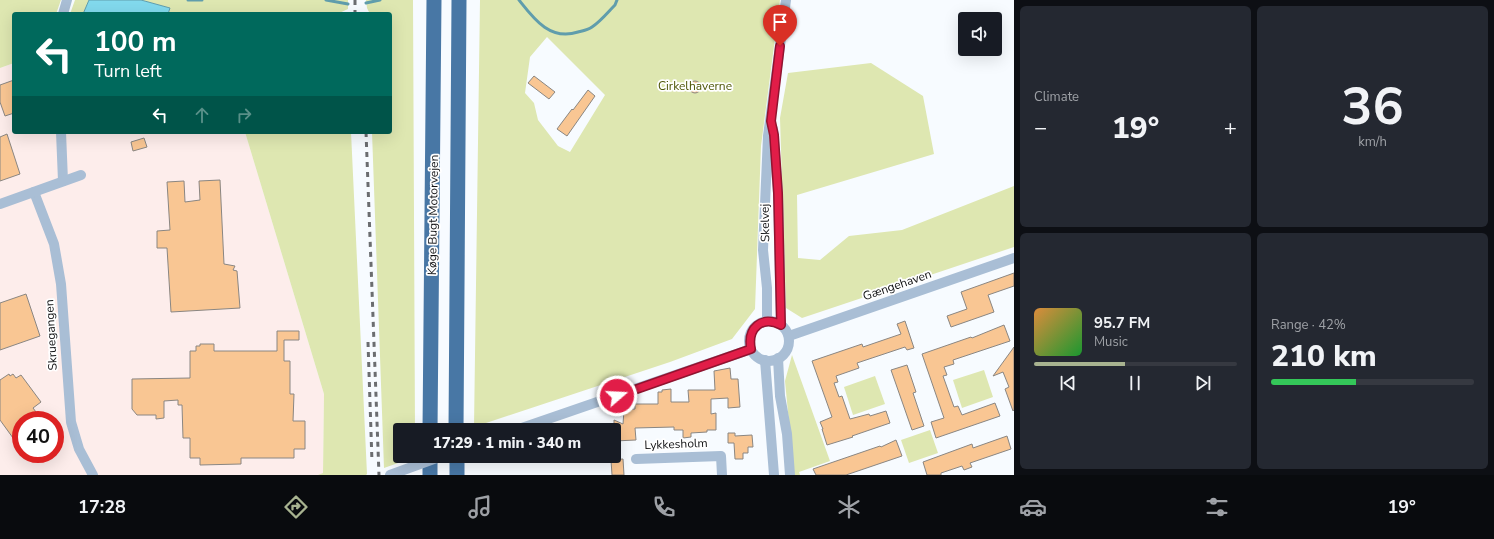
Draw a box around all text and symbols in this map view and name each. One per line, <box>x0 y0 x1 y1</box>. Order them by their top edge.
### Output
pin <box>763 5 797 46</box>
icon: arrive <box>769 11 791 33</box>
map controls <box>958 12 1002 56</box>
button: sound <box>958 12 1002 56</box>
text: 100 m <box>94 23 177 61</box>
icon: left <box>28 28 80 80</box>
text: Turn left <box>94 59 162 83</box>
text: 36 <box>1341 71 1404 142</box>
park label: Cirkelhaverne <box>658 78 732 94</box>
text: Climate <box>1034 88 1079 106</box>
icon: left <box>149 104 171 126</box>
icon: ahead <box>191 104 213 126</box>
icon: right <box>233 104 255 126</box>
text: 19° <box>1112 108 1159 149</box>
text: − <box>1034 113 1047 143</box>
text: + <box>1224 113 1237 143</box>
text: km/h <box>1358 133 1387 151</box>
street label: Køge Bugt Motorvejen <box>424 155 442 275</box>
street label: Skelvej <box>757 204 773 242</box>
street label: Gængehaven <box>861 266 933 304</box>
street label: Skruegangen <box>41 299 61 371</box>
text: 95.7 FM <box>1094 313 1150 333</box>
text: Range · 42% <box>1271 316 1346 334</box>
text: Music <box>1094 333 1128 351</box>
text: 210 km <box>1271 336 1377 377</box>
icon: previous <box>1057 372 1079 394</box>
icon: pause <box>1124 372 1146 394</box>
icon: next <box>1192 372 1214 394</box>
position arrow <box>596 375 638 417</box>
speed limit sign: 40 <box>12 411 64 463</box>
text: 17:29 · 1 min · 340 m <box>433 433 581 453</box>
street label: Lykkesholm <box>644 435 708 453</box>
icon: directions <box>282 493 310 521</box>
icon: music <box>466 493 494 521</box>
icon: phone <box>650 493 678 521</box>
icon: climate <box>835 493 863 521</box>
icon: car <box>1019 493 1047 521</box>
icon: filters <box>1203 493 1231 521</box>
text: 17:28 <box>78 495 126 519</box>
text: 19° <box>1387 495 1416 519</box>

